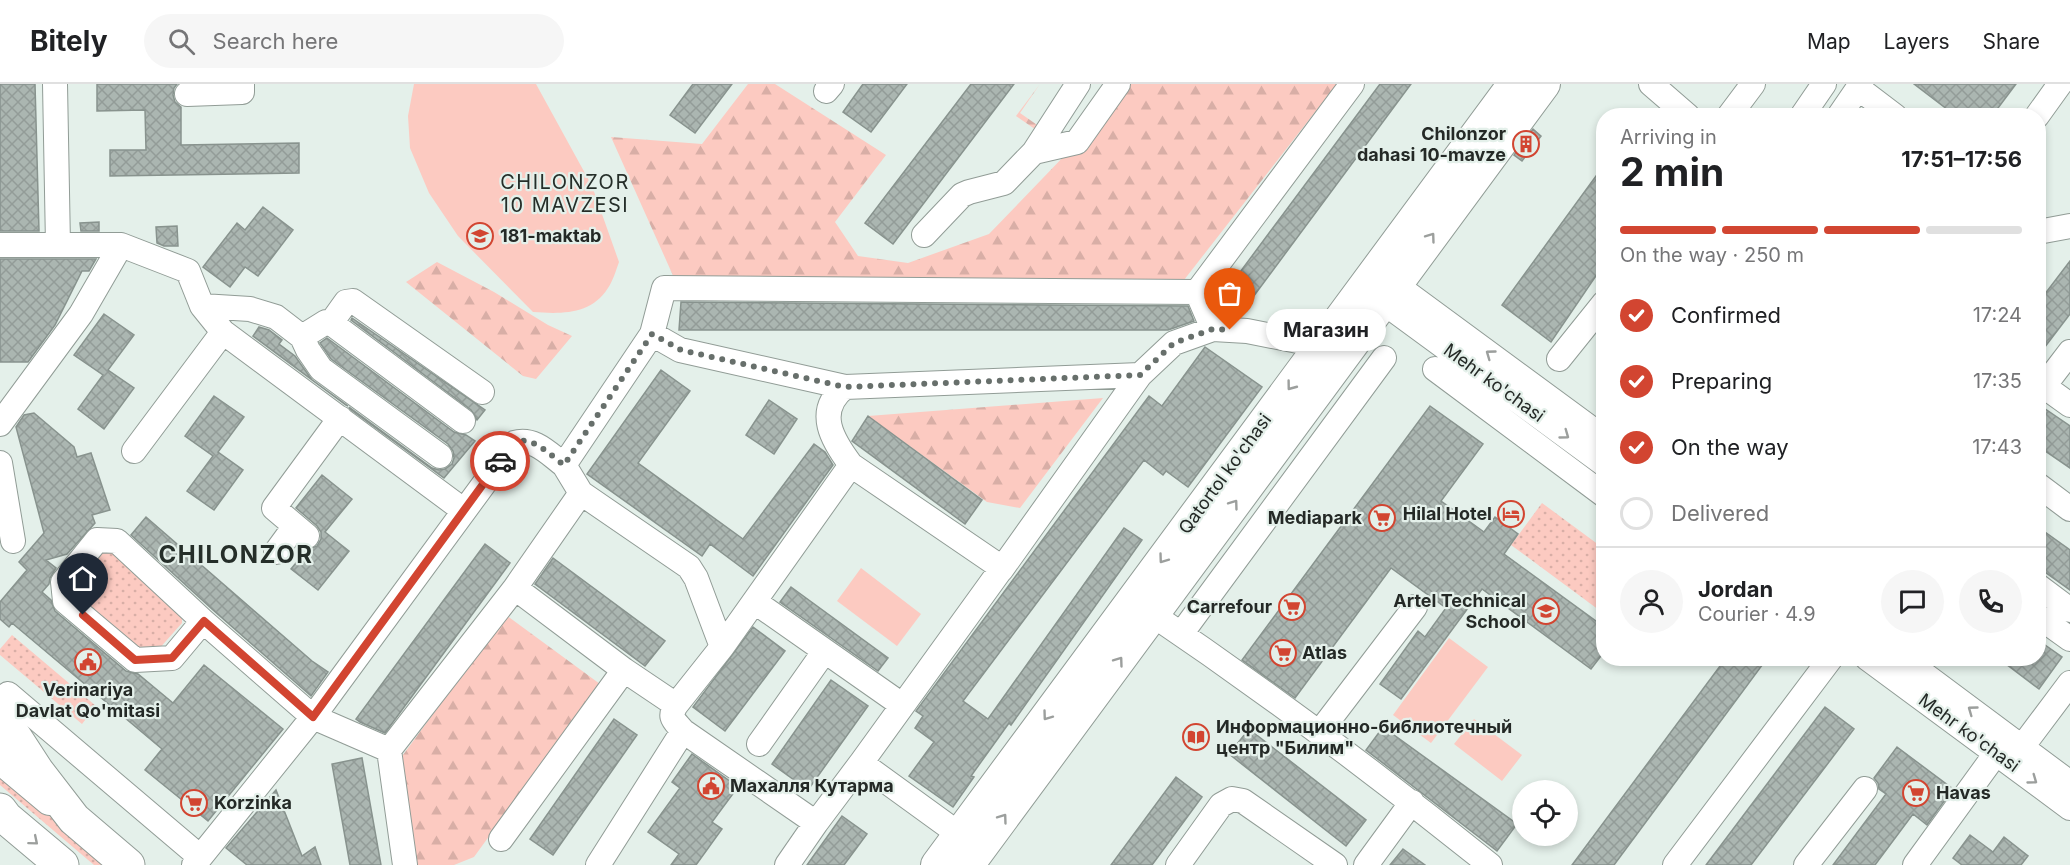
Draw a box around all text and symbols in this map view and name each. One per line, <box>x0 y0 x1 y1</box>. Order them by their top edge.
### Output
search box <box>144 14 564 68</box>
text: Bitely <box>30 24 108 58</box>
icon: search <box>165 25 198 58</box>
text: Search here <box>213 28 338 54</box>
text: Map <box>1807 29 1851 54</box>
text: Layers <box>1884 29 1950 54</box>
text: Share <box>1983 29 2040 54</box>
place label: Chilonzor dahasi 10-mavze <box>1357 123 1506 165</box>
text: Arriving in <box>1620 125 1717 149</box>
building icon: Chilonzor dahasi 10-mavze <box>1511 129 1541 159</box>
text: 17:51–17:56 <box>1901 146 2022 172</box>
text: 2 min <box>1620 148 1724 195</box>
district label: CHILONZOR 10 MAVZESI <box>500 170 630 217</box>
school or university icon: 181-maktab <box>465 221 495 251</box>
place label: 181-maktab <box>500 225 601 246</box>
one-way arrow <box>1424 233 1435 244</box>
text: On the way · 250 m <box>1620 243 1804 267</box>
pin <box>1204 268 1255 330</box>
icon: bag <box>1213 277 1246 310</box>
icon: check <box>1620 299 1653 332</box>
text: Confirmed <box>1671 302 1781 328</box>
text: 17:24 <box>1973 303 2022 327</box>
callout: Магазин <box>1266 309 1386 351</box>
text: Магазин <box>1283 318 1369 342</box>
street label: Mehr ko'chasi <box>1440 339 1549 426</box>
one-way arrow <box>1485 350 1496 361</box>
icon: check <box>1620 365 1653 398</box>
text: Preparing <box>1671 368 1772 394</box>
text: 17:35 <box>1973 369 2022 393</box>
one-way arrow <box>1287 379 1298 390</box>
street label: Qatortol ko'chasi <box>1174 410 1275 538</box>
one-way arrow <box>1558 428 1569 439</box>
courier <box>470 431 530 491</box>
icon: check <box>1620 431 1653 464</box>
text: On the way <box>1671 434 1789 460</box>
text: 17:43 <box>1972 435 2022 459</box>
icon: car <box>484 445 517 478</box>
hotel icon: Hilal Hotel <box>1496 499 1526 529</box>
one-way arrow <box>1227 500 1238 511</box>
text: Delivered <box>1671 500 1769 526</box>
supermarket icon: Mediapark <box>1367 503 1397 533</box>
place label: Hilal Hotel <box>1403 503 1492 524</box>
place label: Mediapark <box>1268 507 1363 528</box>
district label: CHILONZOR <box>159 540 313 569</box>
pin <box>57 553 108 615</box>
one-way arrow <box>1159 553 1170 564</box>
icon: home <box>66 562 99 595</box>
button: person <box>1620 570 1683 633</box>
button: chat <box>1881 570 1944 633</box>
button: phone <box>1959 570 2022 633</box>
text: Jordan <box>1698 576 1773 602</box>
place label: Artel Technical School <box>1393 590 1526 632</box>
supermarket icon: Carrefour <box>1277 592 1307 622</box>
place label: Carrefour <box>1187 596 1272 617</box>
school or university icon: Artel Technical School <box>1531 596 1561 626</box>
text: Courier · 4.9 <box>1698 602 1816 626</box>
supermarket icon: Atlas <box>1268 638 1298 668</box>
place label: Atlas <box>1302 642 1347 663</box>
public building icon: Verinariya Davlat Qo'mitasi <box>73 647 103 677</box>
one-way arrow <box>1112 657 1123 668</box>
place label: Verinariya Davlat Qo'mitasi <box>16 679 160 721</box>
street label: Mehr ko'chasi <box>1915 689 2024 776</box>
one-way arrow <box>1968 707 1979 718</box>
one-way arrow <box>1043 710 1054 721</box>
place label: Информационно-библиотечный центр "Билим" <box>1216 716 1512 758</box>
library icon: Информационно-библиотечный центр "Билим" <box>1181 722 1211 752</box>
public building icon: Махалля Кутарма <box>696 771 726 801</box>
one-way arrow <box>2026 773 2037 784</box>
place label: Махалля Кутарма <box>730 775 894 796</box>
supermarket icon: Havas <box>1901 778 1931 808</box>
map controls <box>1512 780 1578 846</box>
button: locate <box>1512 780 1578 846</box>
place label: Havas <box>1936 782 1991 803</box>
supermarket icon: Korzinka <box>179 788 209 818</box>
place label: Korzinka <box>214 792 292 813</box>
one-way arrow <box>996 813 1007 824</box>
one-way arrow <box>27 834 38 845</box>

